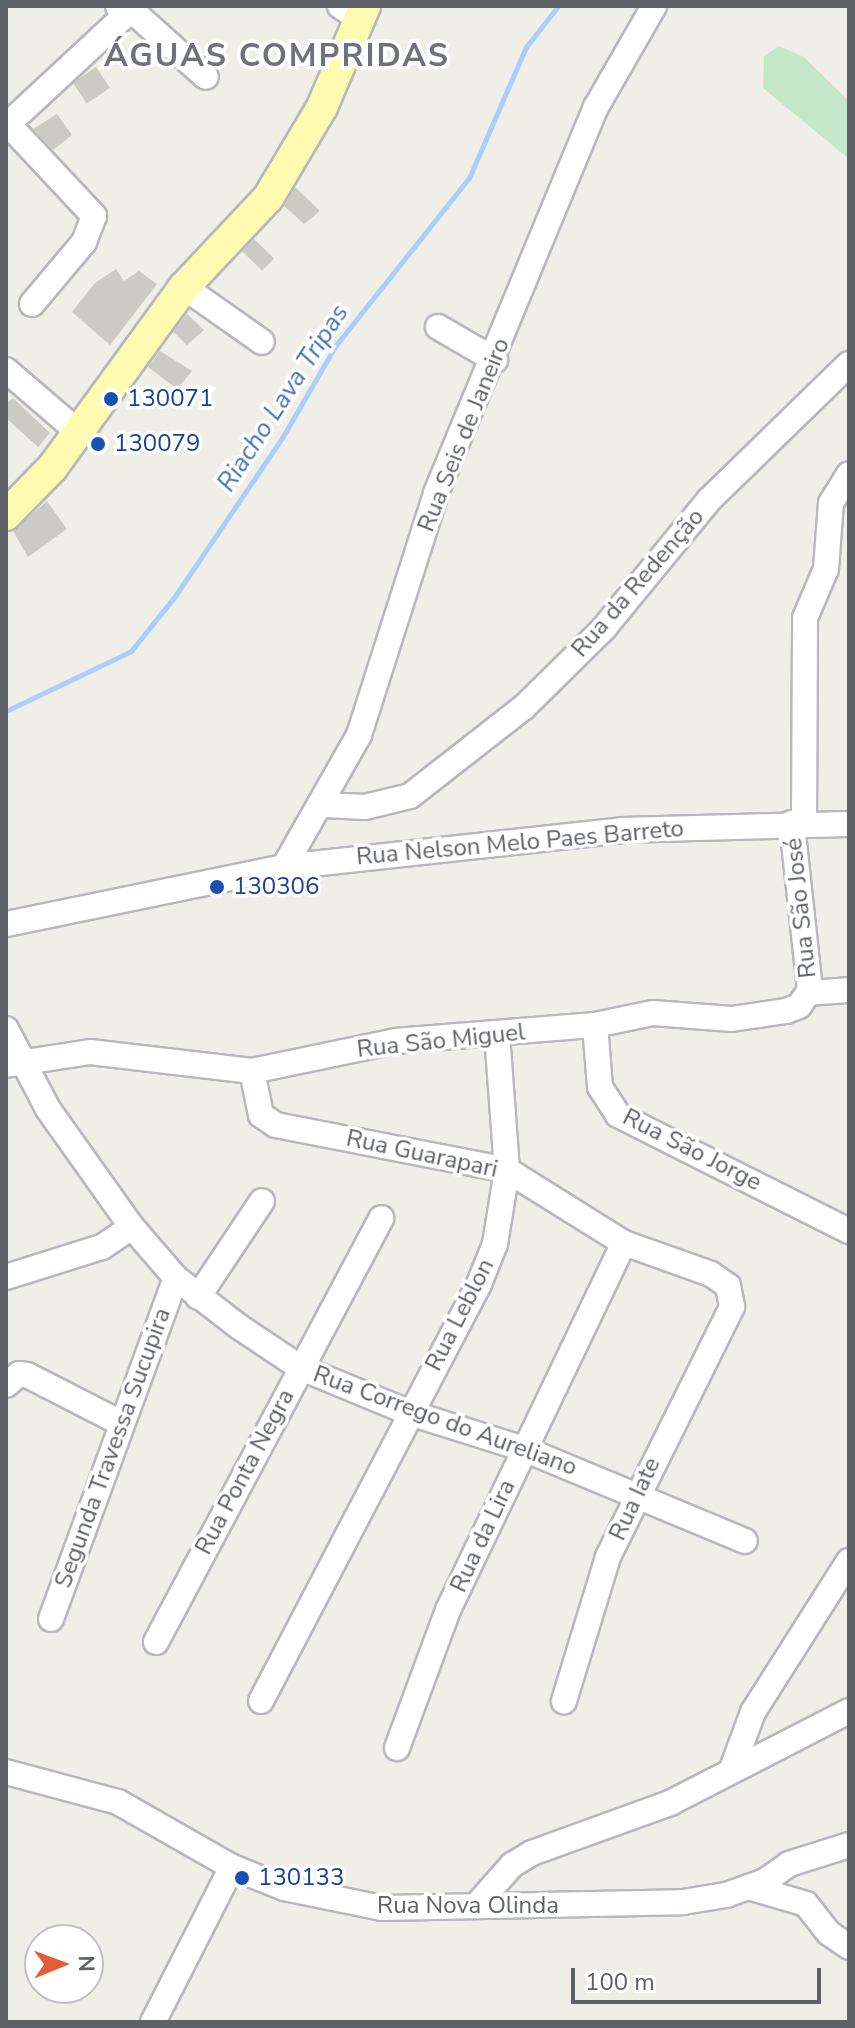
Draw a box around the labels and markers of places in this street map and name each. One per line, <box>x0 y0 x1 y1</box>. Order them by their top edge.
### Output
place label: 130071 <box>127 385 213 413</box>
marker: 130071 <box>102 390 120 408</box>
place label: 130079 <box>114 430 200 458</box>
marker: 130079 <box>89 435 107 453</box>
place label: 130306 <box>233 873 319 901</box>
marker: 130306 <box>208 878 226 896</box>
place label: 130133 <box>258 1864 344 1892</box>
marker: 130133 <box>233 1869 251 1887</box>

